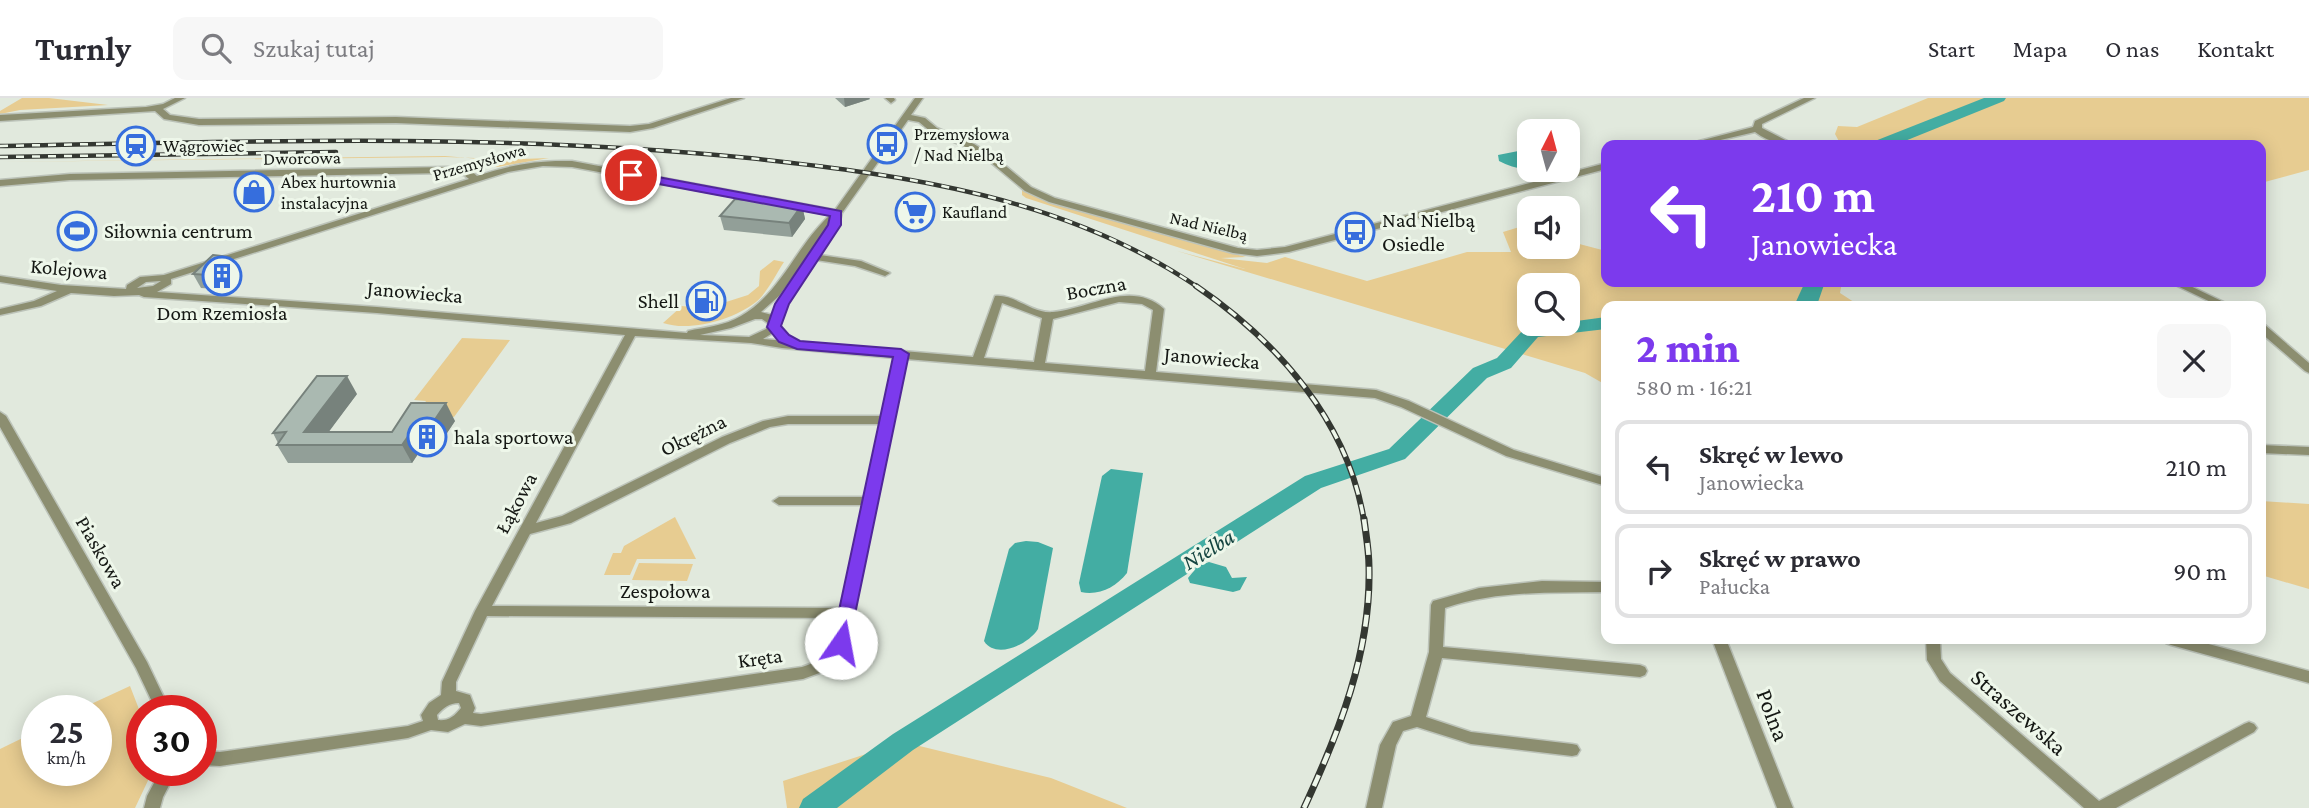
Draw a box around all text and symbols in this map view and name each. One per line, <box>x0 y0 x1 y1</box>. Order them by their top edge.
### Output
search box <box>173 17 663 80</box>
icon: search <box>197 29 235 67</box>
text: Turnly <box>35 30 131 67</box>
text: Szukaj tutaj <box>253 34 375 63</box>
text: Start <box>1928 35 1975 62</box>
text: Mapa <box>2013 35 2067 62</box>
text: O nas <box>2105 35 2159 62</box>
text: Kontakt <box>2197 35 2274 62</box>
north arrow <box>1517 119 1580 182</box>
map controls <box>1517 119 1580 336</box>
bus stop icon: Przemysłowa / Nad Nielbą <box>866 123 908 165</box>
place label: Przemysłowa / Nad Nielbą <box>914 124 1010 165</box>
station icon: Wągrowiec <box>115 125 157 167</box>
place label: Wągrowiec <box>163 136 245 156</box>
street label: Przemysłowa <box>430 139 528 185</box>
pin <box>601 145 661 205</box>
street label: Dworcowa <box>263 147 341 169</box>
icon: arrive <box>612 156 650 194</box>
icon: left <box>1636 168 1727 259</box>
text: 210 m <box>1751 168 1875 223</box>
shop icon: Abex hurtownia instalacyjna <box>233 171 275 213</box>
place label: Abex hurtownia instalacyjna <box>281 172 396 214</box>
supermarket icon: Kaufland <box>894 191 936 233</box>
button: sound <box>1517 196 1580 259</box>
place label: Kaufland <box>942 202 1008 222</box>
street label: Nad Nielbą <box>1168 207 1251 245</box>
place label: Nad Nielbą Osiedle <box>1382 208 1475 256</box>
sports icon: Siłownia centrum <box>56 210 98 252</box>
bus stop icon: Nad Nielbą Osiedle <box>1334 211 1376 253</box>
place label: Siłownia centrum <box>104 219 253 243</box>
text: Janowiecka <box>1751 226 1897 262</box>
street label: Kolejowa <box>29 254 109 284</box>
building icon: Dom Rzemiosła <box>201 255 243 297</box>
street label: Boczna <box>1064 271 1128 305</box>
button: search <box>1517 273 1580 336</box>
street label: Janowiecka <box>364 276 464 308</box>
fuel station icon: Shell <box>685 280 727 322</box>
place label: Shell <box>638 289 679 313</box>
place label: Dom Rzemiosła <box>156 301 288 325</box>
text: 2 min <box>1636 324 1740 371</box>
button: close <box>2157 324 2231 398</box>
street label: Janowiecka <box>1161 342 1261 374</box>
text: 580 m · 16:21 <box>1636 374 1752 400</box>
street label: Okrężna <box>656 409 730 461</box>
building icon: hala sportowa <box>406 416 448 458</box>
place label: hala sportowa <box>454 425 574 449</box>
text: Skręć w lewo <box>1699 440 1844 469</box>
icon: left <box>1640 448 1678 486</box>
text: 210 m <box>2166 453 2227 482</box>
street label: Łąkowa <box>490 468 542 538</box>
text: Janowiecka <box>1699 469 1804 495</box>
street label: Piaskowa <box>71 512 131 593</box>
water label: Nielba <box>1177 523 1239 575</box>
text: Skręć w prawo <box>1699 544 1861 573</box>
icon: right <box>1640 552 1678 590</box>
text: 90 m <box>2173 557 2227 586</box>
text: Pałucka <box>1699 573 1770 599</box>
street label: Zespołowa <box>620 579 711 603</box>
position arrow <box>804 606 878 680</box>
street label: Kręta <box>736 643 784 673</box>
street label: Straszewska <box>1966 663 2073 760</box>
street label: Polna <box>1751 685 1796 745</box>
speed limit sign: 30 <box>126 695 217 786</box>
text: 25 <box>49 712 84 751</box>
text: km/h <box>47 748 86 768</box>

